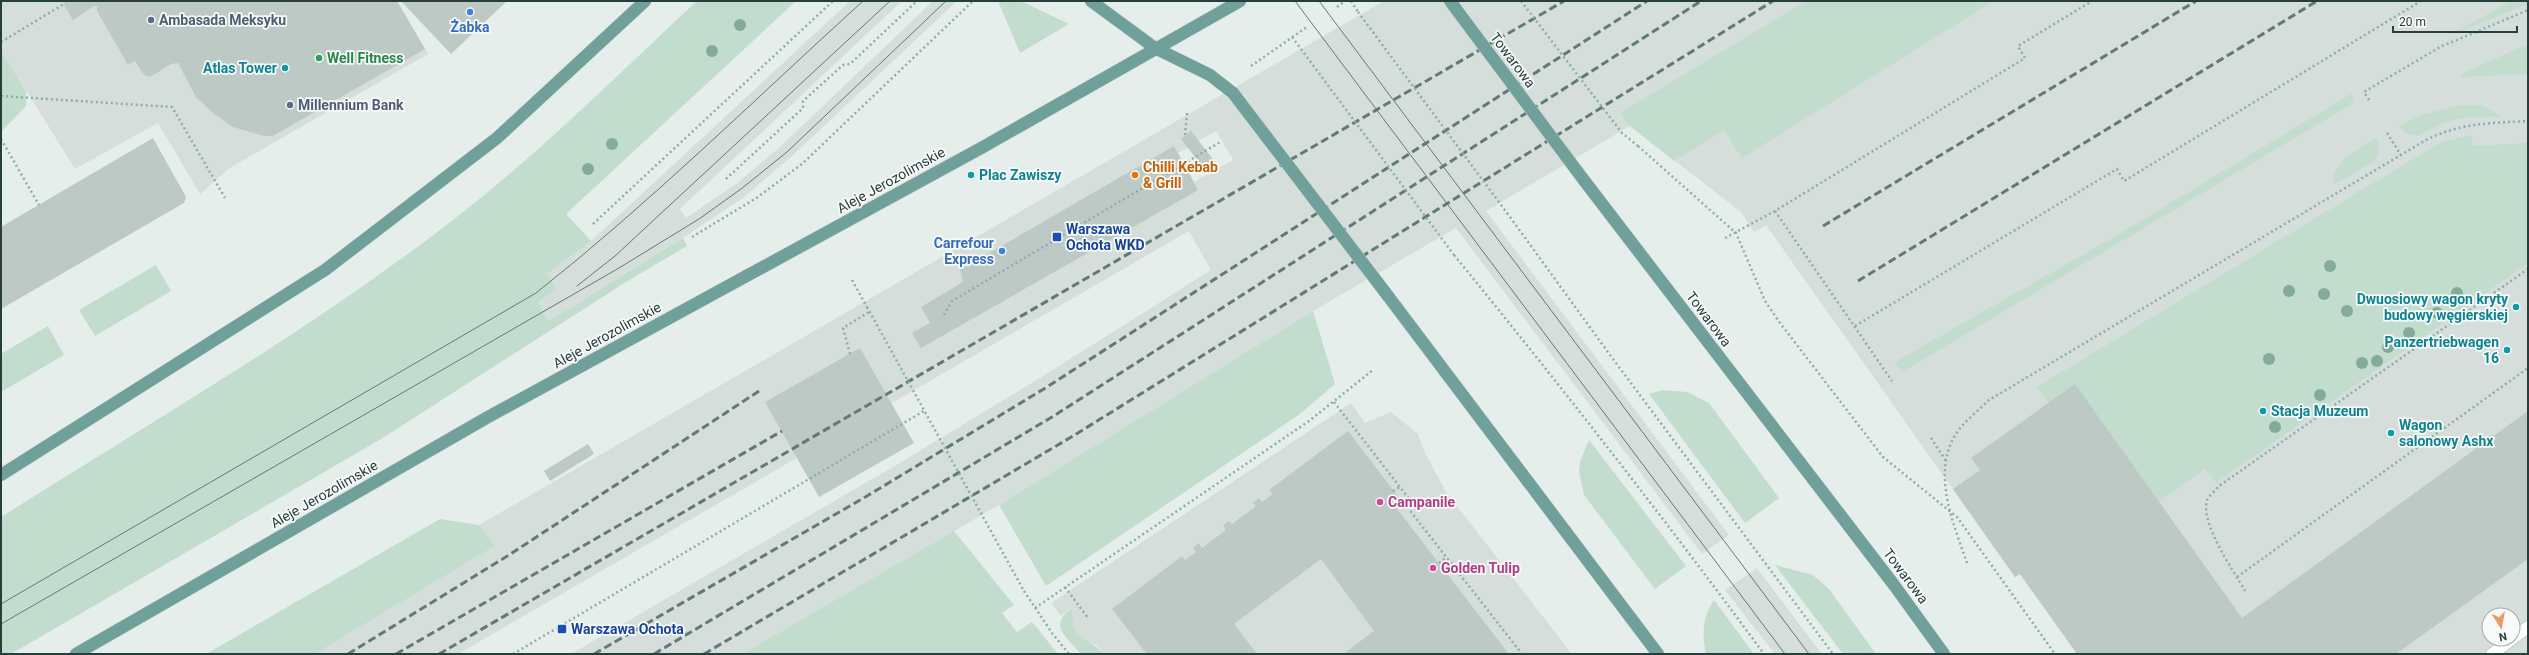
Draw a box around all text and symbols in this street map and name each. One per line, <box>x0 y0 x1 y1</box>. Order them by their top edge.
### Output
marker: Żabka <box>465 7 475 17</box>
scale bar <box>2393 8 2517 34</box>
place label: Ambasada Meksyku <box>159 12 286 28</box>
marker: Ambasada Meksyku <box>146 15 156 25</box>
text: 20 m <box>2399 15 2426 29</box>
place label: Żabka <box>451 19 490 35</box>
street label: Towarowa <box>1487 29 1539 91</box>
place label: Well Fitness <box>327 50 403 66</box>
marker: Well Fitness <box>314 53 324 63</box>
place label: Atlas Tower <box>203 60 277 76</box>
marker: Atlas Tower <box>280 63 290 73</box>
place label: Millennium Bank <box>298 97 404 113</box>
marker: Millennium Bank <box>285 100 295 110</box>
street label: Aleje Jerozolimskie <box>834 144 948 216</box>
place label: Chilli Kebab & Grill <box>1143 159 1218 191</box>
place label: Plac Zawiszy <box>979 167 1062 183</box>
marker: Plac Zawiszy <box>966 170 976 180</box>
marker: Chilli Kebab & Grill <box>1130 170 1140 180</box>
place label: Warszawa Ochota WKD <box>1066 221 1145 253</box>
marker: Warszawa Ochota WKD <box>1051 231 1063 243</box>
place label: Carrefour Express <box>934 235 994 267</box>
marker: Carrefour Express <box>997 246 1007 256</box>
street label: Towarowa <box>1683 288 1735 350</box>
place label: Dwuosiowy wagon kryty budowy węgierskiej <box>2357 291 2509 323</box>
street label: Aleje Jerozolimskie <box>550 299 664 371</box>
marker: Dwuosiowy wagon kryty budowy węgierskiej <box>2511 302 2521 312</box>
place label: Panzertriebwagen 16 <box>2384 334 2499 366</box>
marker: Panzertriebwagen 16 <box>2502 345 2512 355</box>
place label: Stacja Muzeum <box>2271 403 2368 419</box>
marker: Stacja Muzeum <box>2258 406 2268 416</box>
place label: Wagon salonowy Ashx <box>2399 417 2494 449</box>
marker: Wagon salonowy Ashx <box>2386 428 2396 438</box>
street label: Aleje Jerozolimskie <box>268 457 380 531</box>
place label: Campanile <box>1388 494 1455 510</box>
marker: Campanile <box>1375 497 1385 507</box>
street label: Towarowa <box>1880 545 1932 607</box>
place label: Golden Tulip <box>1441 560 1520 576</box>
marker: Golden Tulip <box>1428 563 1438 573</box>
north arrow <box>2481 607 2521 647</box>
place label: Warszawa Ochota <box>571 621 684 637</box>
marker: Warszawa Ochota <box>556 623 568 635</box>
text: N <box>2498 629 2508 643</box>

